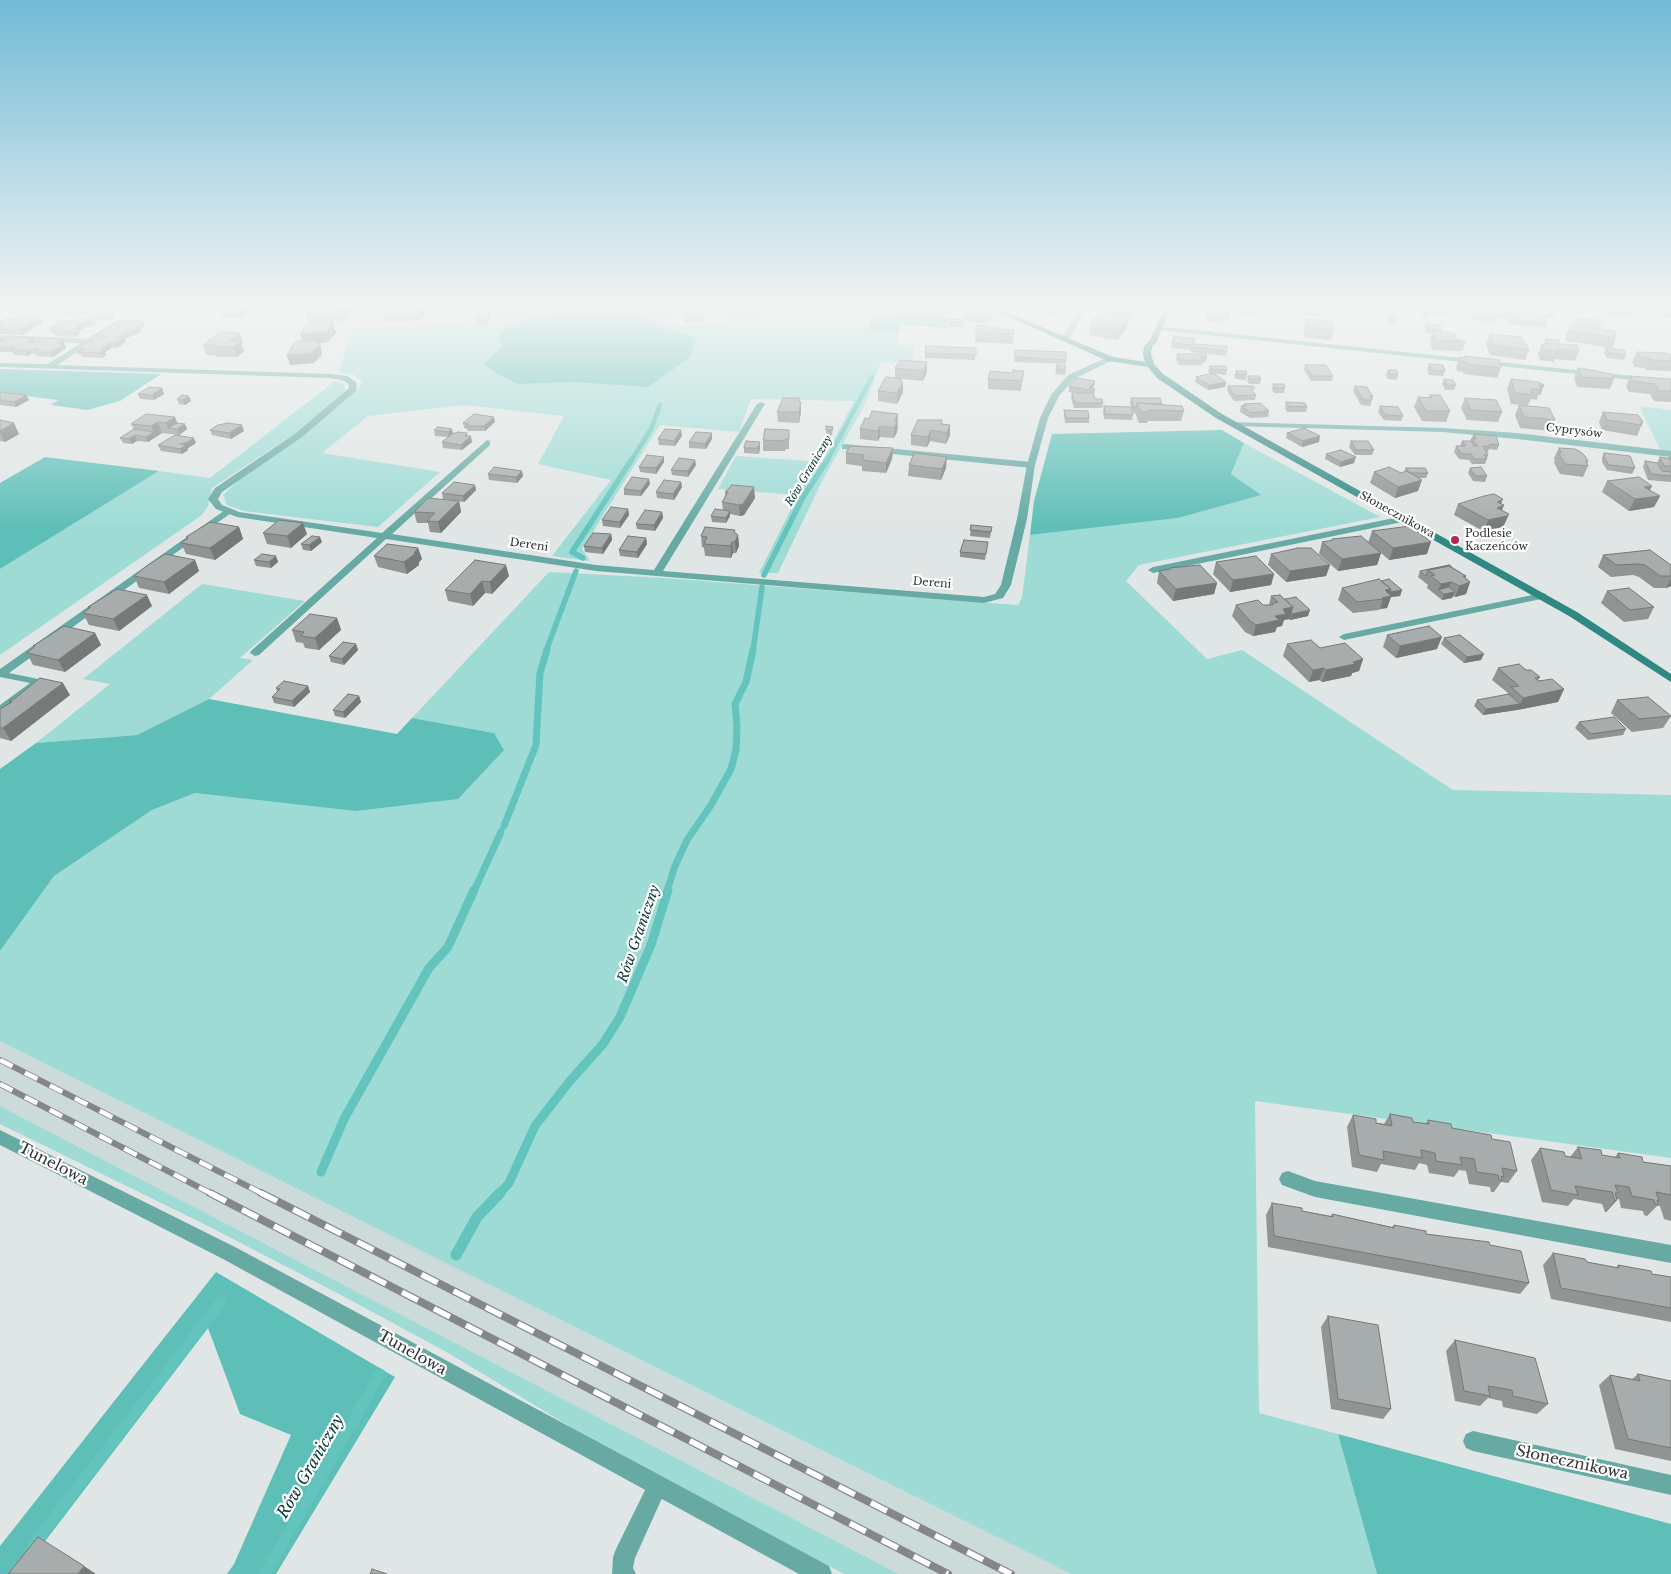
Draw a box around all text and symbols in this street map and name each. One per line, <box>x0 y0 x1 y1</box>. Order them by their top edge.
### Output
street label: Cyprysów <box>1545 421 1603 441</box>
water label: Rów Graniczny <box>783 433 835 509</box>
street label: Słonecznikowa <box>1357 489 1437 541</box>
place label: Podlesie Kaczeńców <box>1465 527 1528 553</box>
marker: Podlesie Kaczeńców <box>1449 534 1461 546</box>
street label: Dereni <box>509 536 549 554</box>
street label: Dereni <box>912 575 952 591</box>
water label: Rów Graniczny <box>614 883 664 985</box>
street label: Tunelowa <box>15 1139 91 1189</box>
street label: Tunelowa <box>375 1327 449 1379</box>
water label: Rów Graniczny <box>274 1412 348 1522</box>
street label: Słonecznikowa <box>1514 1442 1630 1484</box>

